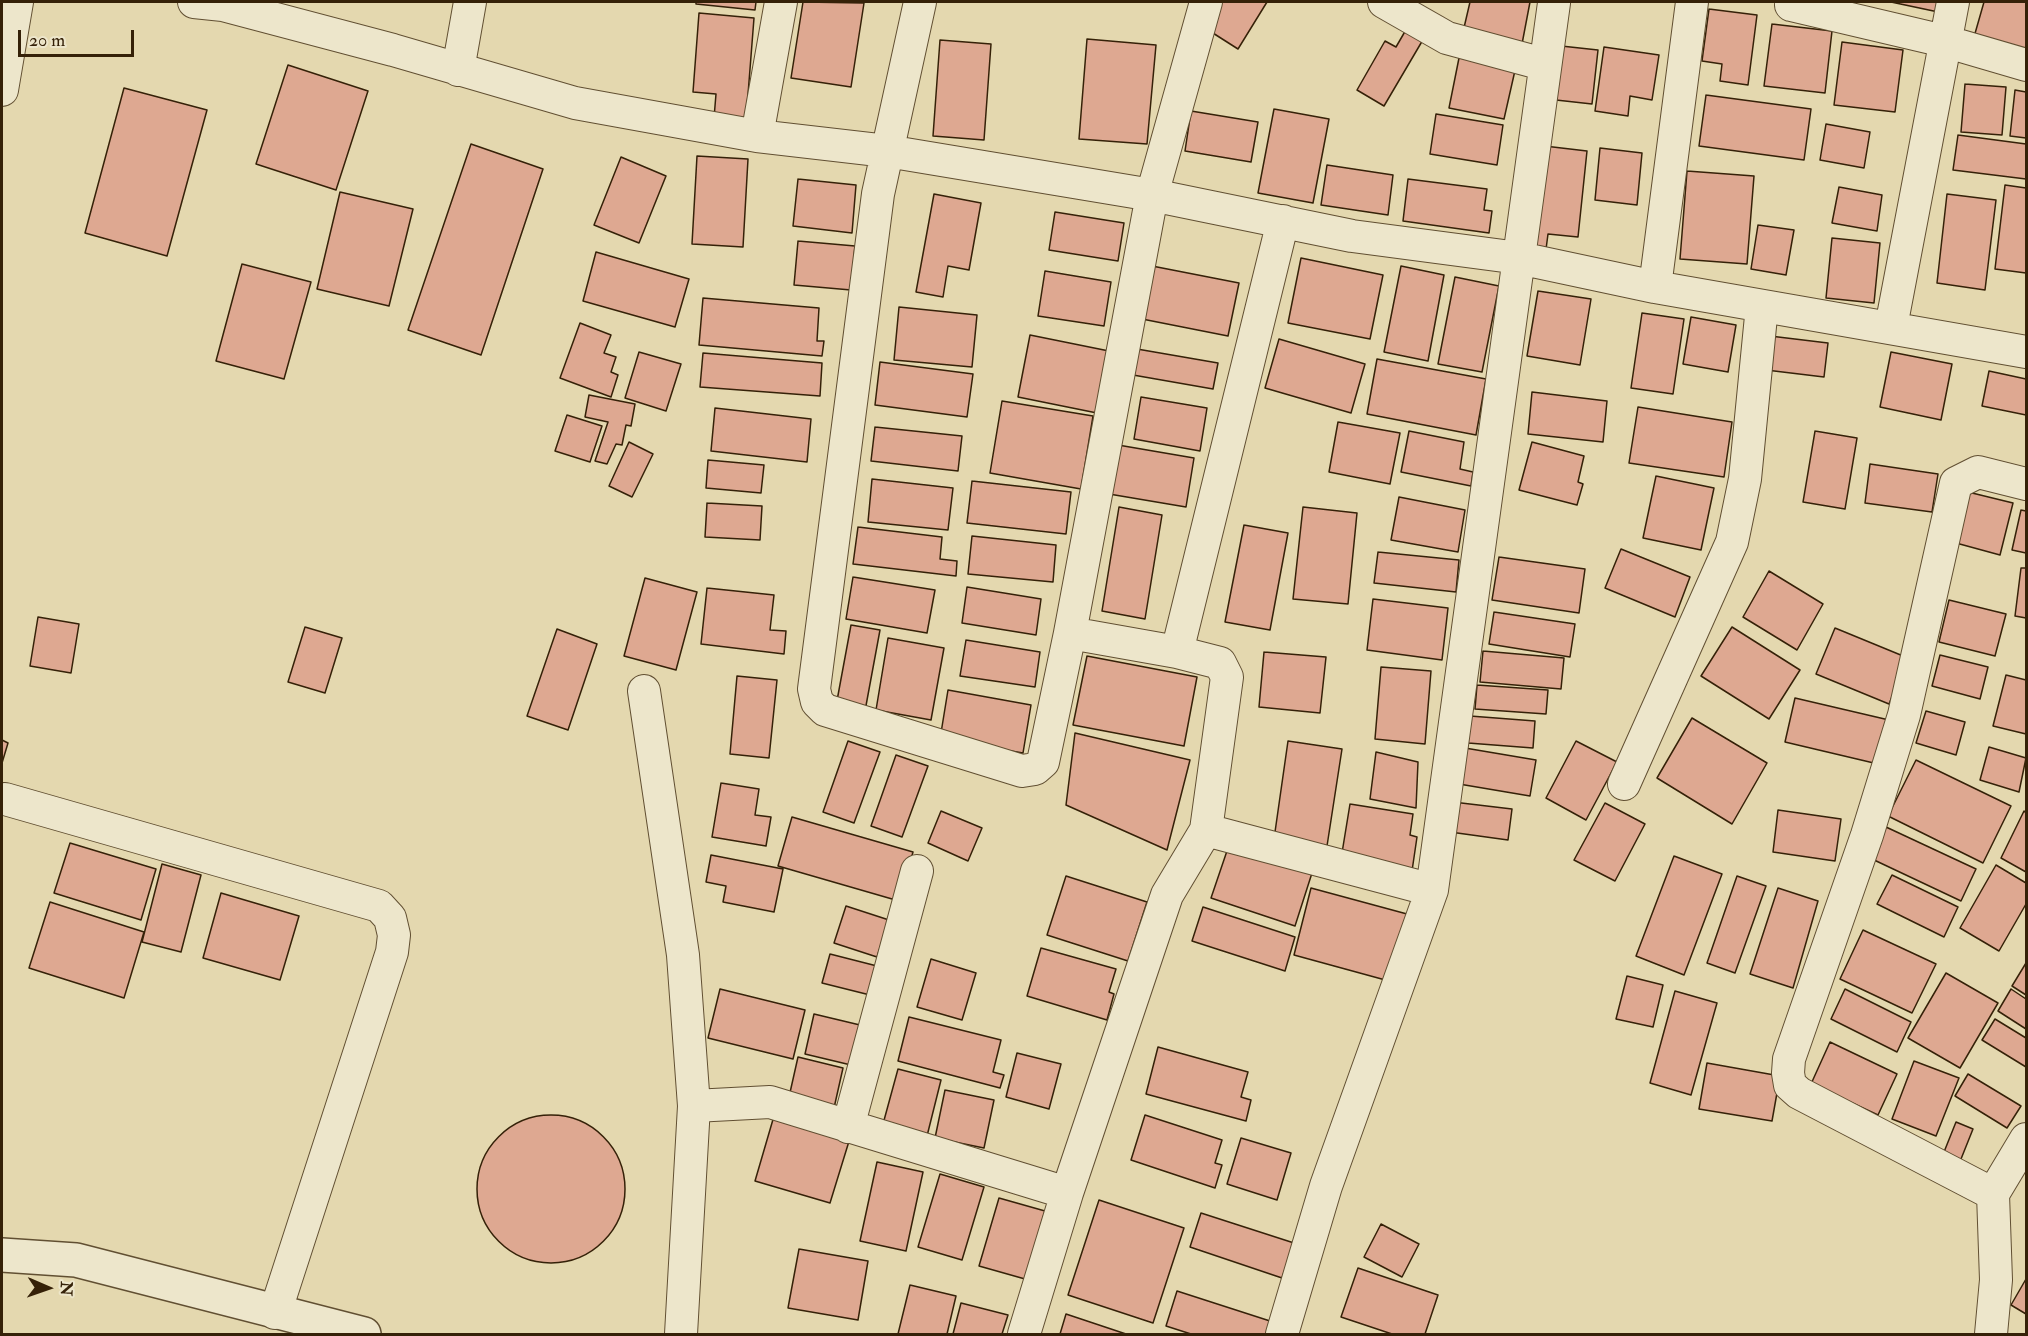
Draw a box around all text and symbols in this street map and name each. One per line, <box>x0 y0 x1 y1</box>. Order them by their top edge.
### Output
scale bar <box>21 18 136 56</box>
text: 20 m <box>29 29 65 52</box>
north arrow <box>18 1258 78 1318</box>
text: N <box>56 1281 76 1296</box>

